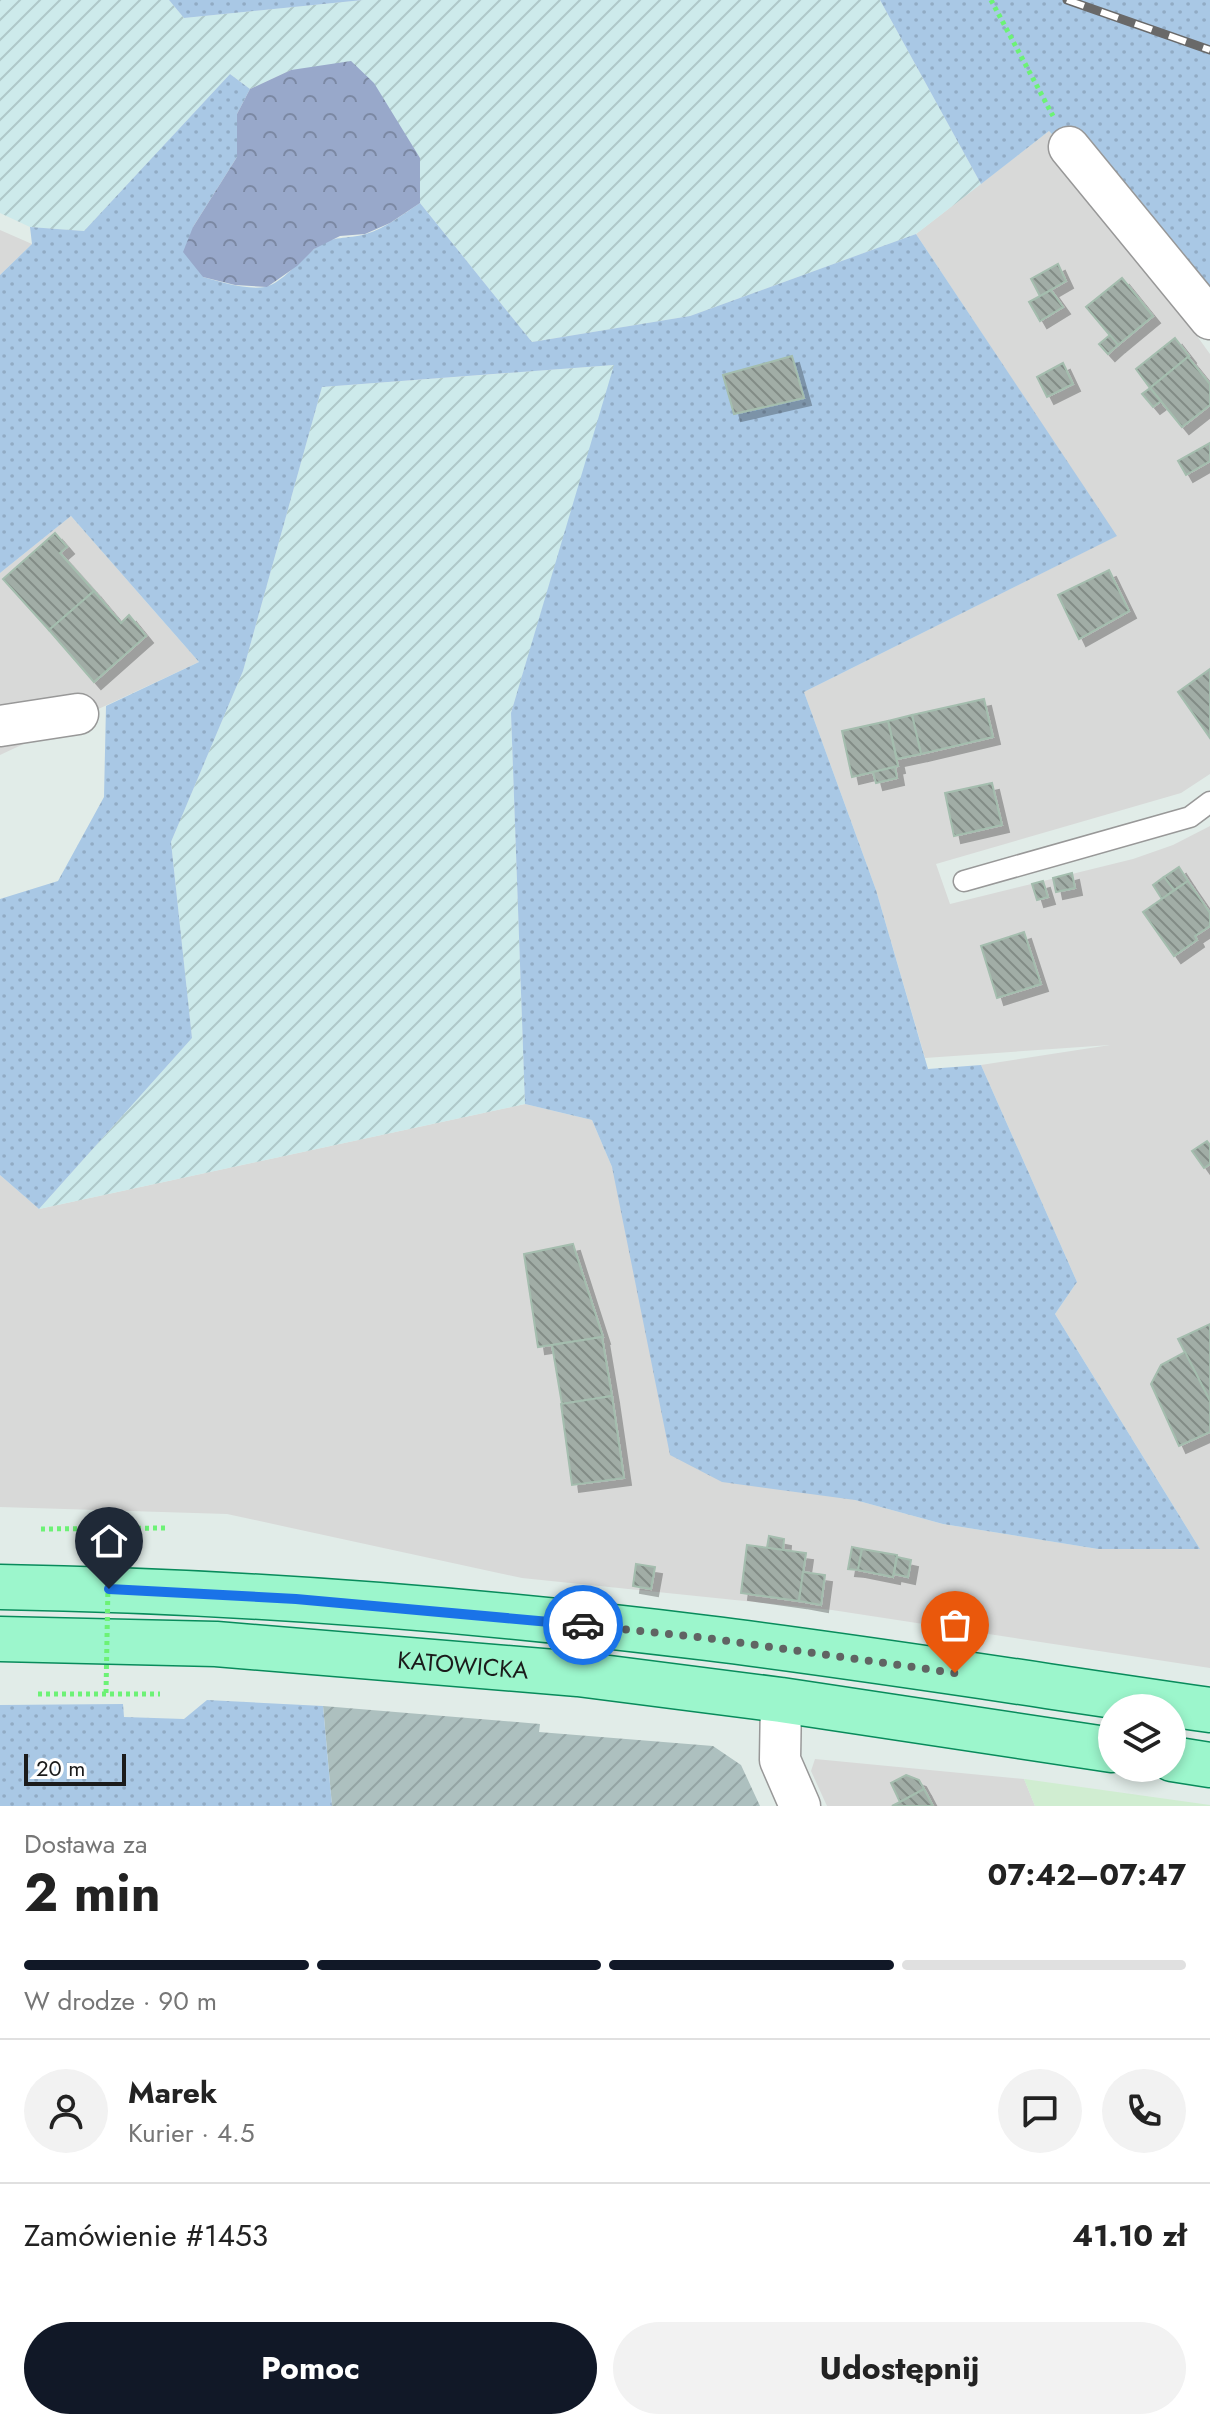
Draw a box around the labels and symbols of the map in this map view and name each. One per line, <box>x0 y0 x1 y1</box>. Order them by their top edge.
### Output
pin <box>75 1507 143 1589</box>
courier <box>543 1585 623 1665</box>
pin <box>921 1591 989 1673</box>
street label: KATOWICKA <box>396 1642 530 1687</box>
scale bar <box>24 1750 126 1786</box>

